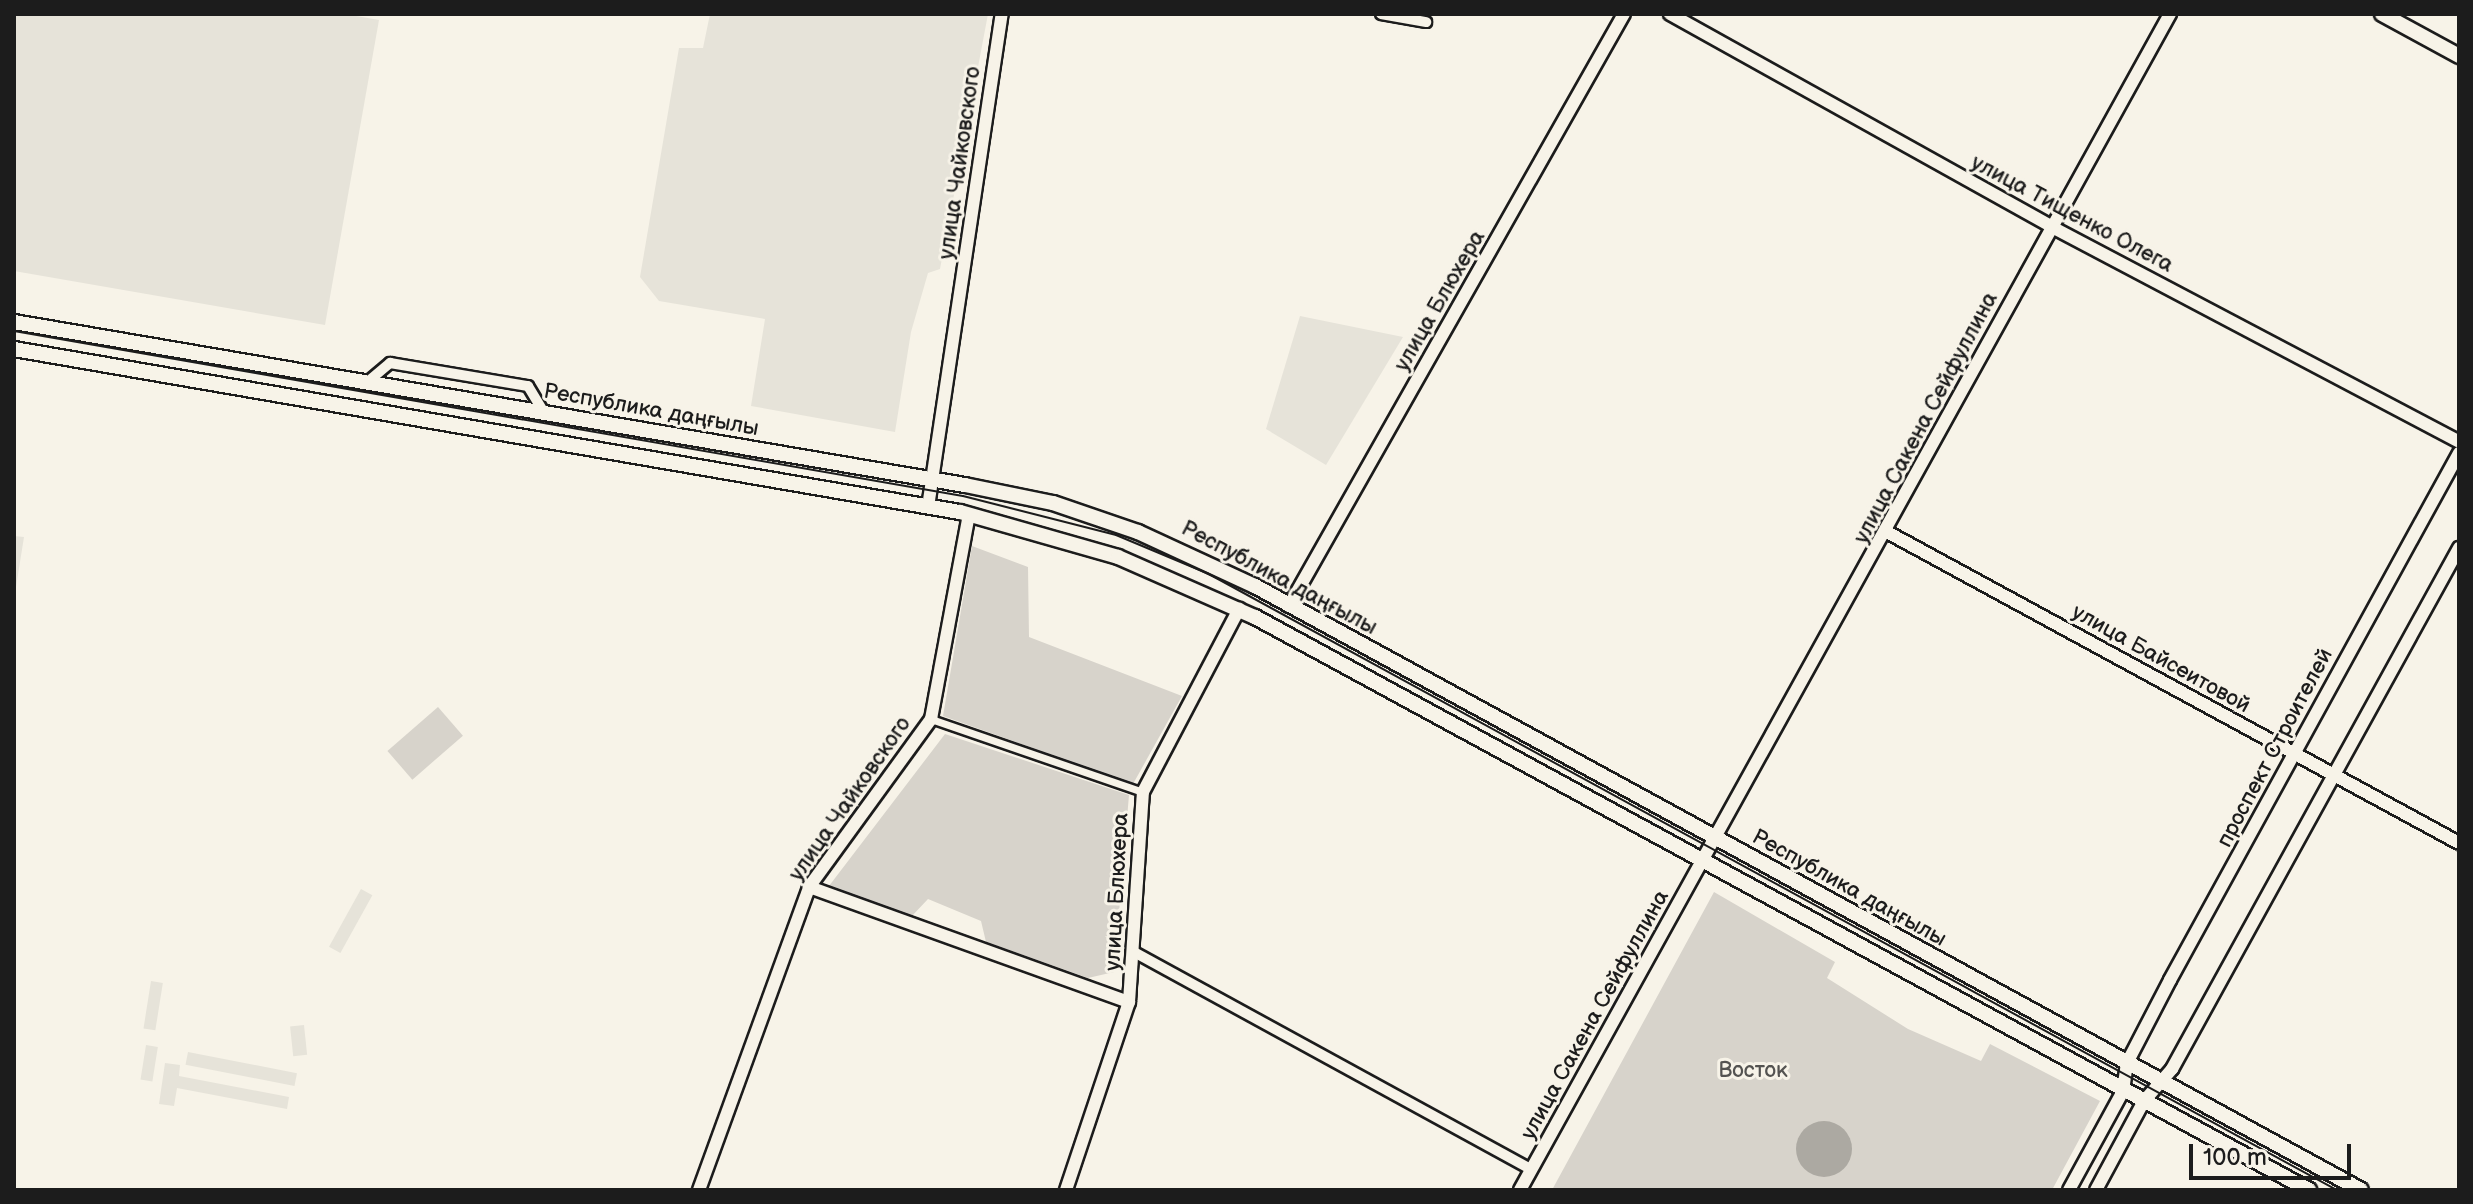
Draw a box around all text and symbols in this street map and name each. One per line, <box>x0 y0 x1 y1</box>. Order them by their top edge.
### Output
street label: улица Чайковского <box>933 65 987 261</box>
street label: улица Тищенко Олега <box>1966 150 2178 278</box>
street label: улица Блюхера <box>1389 226 1491 376</box>
street label: улица Сакена Сейфуллина <box>1848 288 2004 548</box>
street label: Республика даңғылы <box>541 378 761 442</box>
street label: Республика даңғылы <box>1177 515 1381 641</box>
street label: улица Байсеитовой <box>2067 599 2255 719</box>
street label: проспект Строителей <box>2211 644 2339 852</box>
street label: улица Чайковского <box>783 712 917 886</box>
street label: улица Блюхера <box>1100 812 1134 972</box>
street label: Республика даңғылы <box>1747 824 1951 952</box>
street label: улица Сакена Сейфуллина <box>1515 886 1675 1144</box>
park label: Восток <box>1718 1058 1788 1084</box>
scale bar <box>2193 1128 2355 1178</box>
text: 100 m <box>2203 1143 2267 1172</box>

